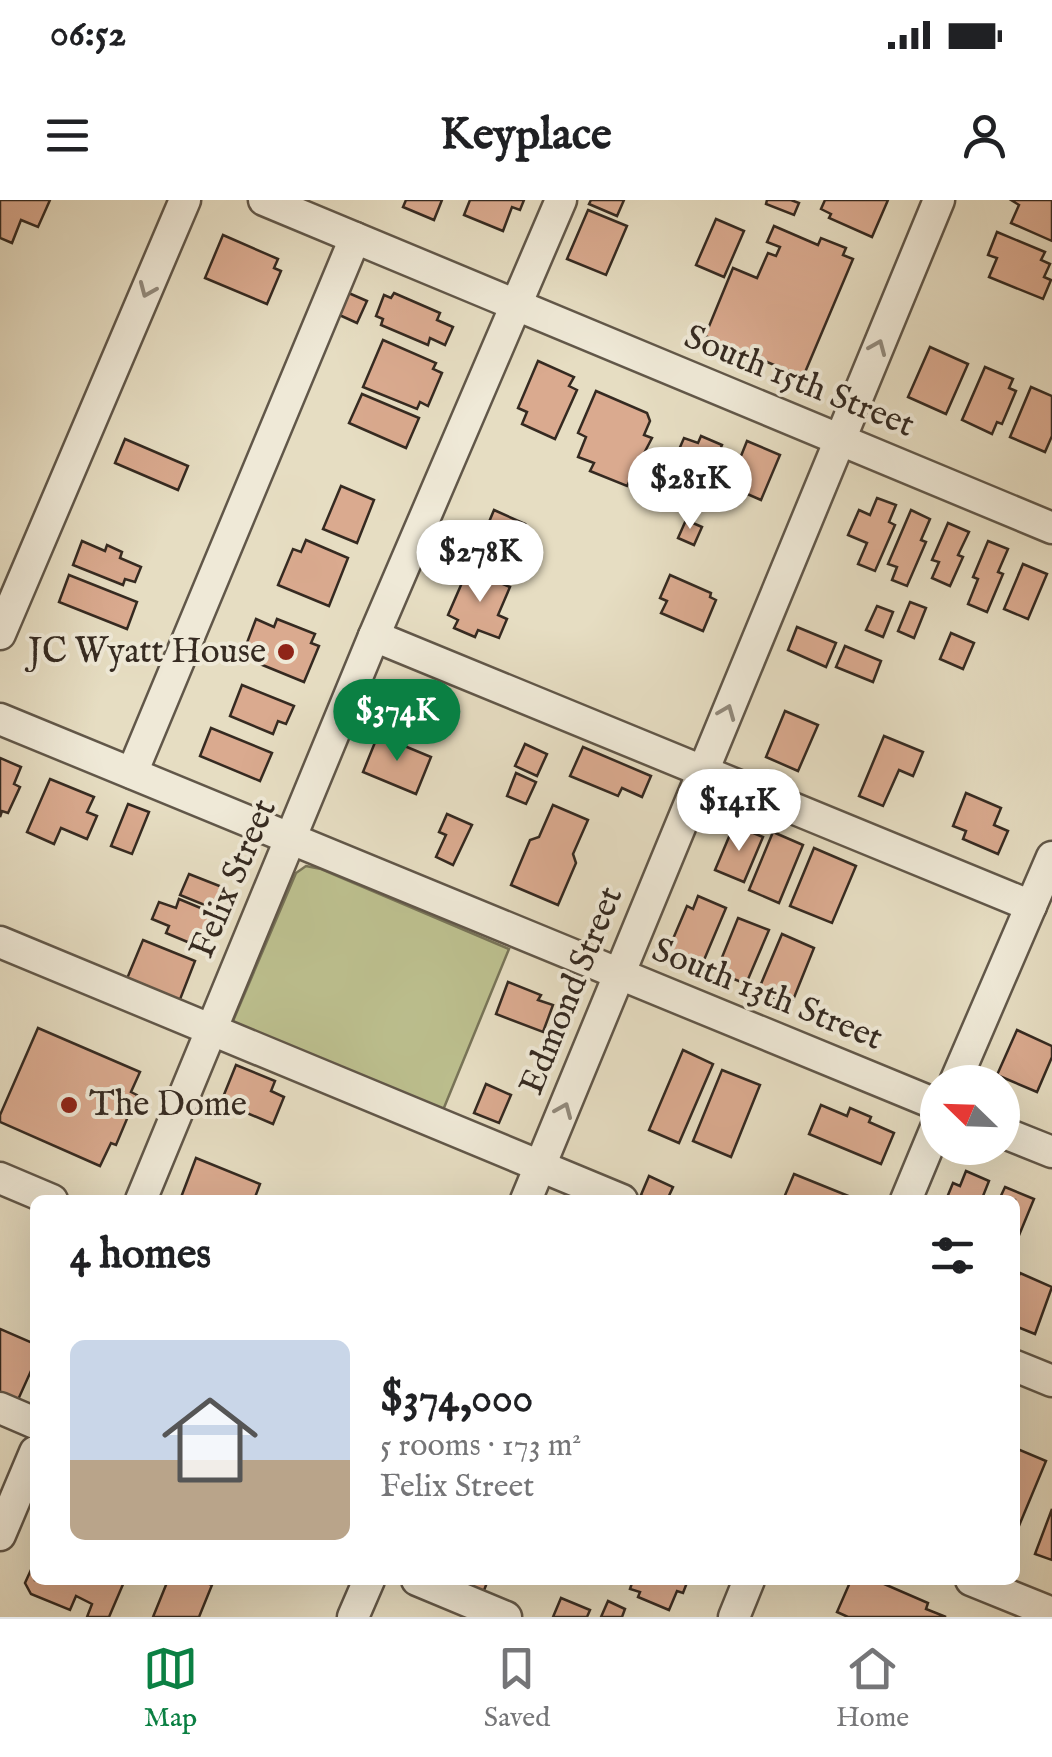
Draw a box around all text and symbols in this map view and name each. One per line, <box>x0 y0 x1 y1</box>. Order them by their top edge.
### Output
text: 06:52 <box>50 11 126 59</box>
text: Keyplace <box>440 107 612 164</box>
icon: menu <box>40 108 95 163</box>
icon: person <box>957 108 1012 163</box>
one-way arrow <box>138 280 158 298</box>
street label: South 15th Street <box>677 315 921 449</box>
one-way arrow <box>866 339 886 357</box>
pin: $281K <box>620 447 760 532</box>
text: $281K <box>650 459 730 500</box>
pin: $278K <box>410 520 550 605</box>
text: $278K <box>438 532 522 573</box>
place label: JC Wyatt House <box>24 630 266 675</box>
marker: JC Wyatt House <box>275 641 297 663</box>
pin: $374K <box>327 679 467 764</box>
text: $374K <box>355 691 439 732</box>
one-way arrow <box>715 704 735 722</box>
pin: $141K <box>669 769 809 854</box>
text: $141K <box>699 781 779 822</box>
street label: Felix Street <box>180 793 288 965</box>
street label: Edmond Street <box>510 880 634 1102</box>
street label: South 13th Street <box>645 928 889 1062</box>
north arrow <box>920 1065 1020 1165</box>
map controls <box>920 1065 1020 1165</box>
place label: The Dome <box>89 1083 247 1128</box>
marker: The Dome <box>58 1094 80 1116</box>
one-way arrow <box>552 1102 572 1120</box>
icon: filters <box>925 1228 980 1283</box>
text: 4 homes <box>70 1229 211 1282</box>
text: $374,000 <box>380 1373 533 1426</box>
icon: home <box>150 1380 270 1500</box>
text: 5 rooms · 173 m² <box>380 1426 581 1467</box>
text: Felix Street <box>380 1467 534 1508</box>
tab: Map <box>143 1641 198 1736</box>
tab: Saved <box>484 1641 550 1736</box>
tab: Home <box>836 1641 909 1736</box>

